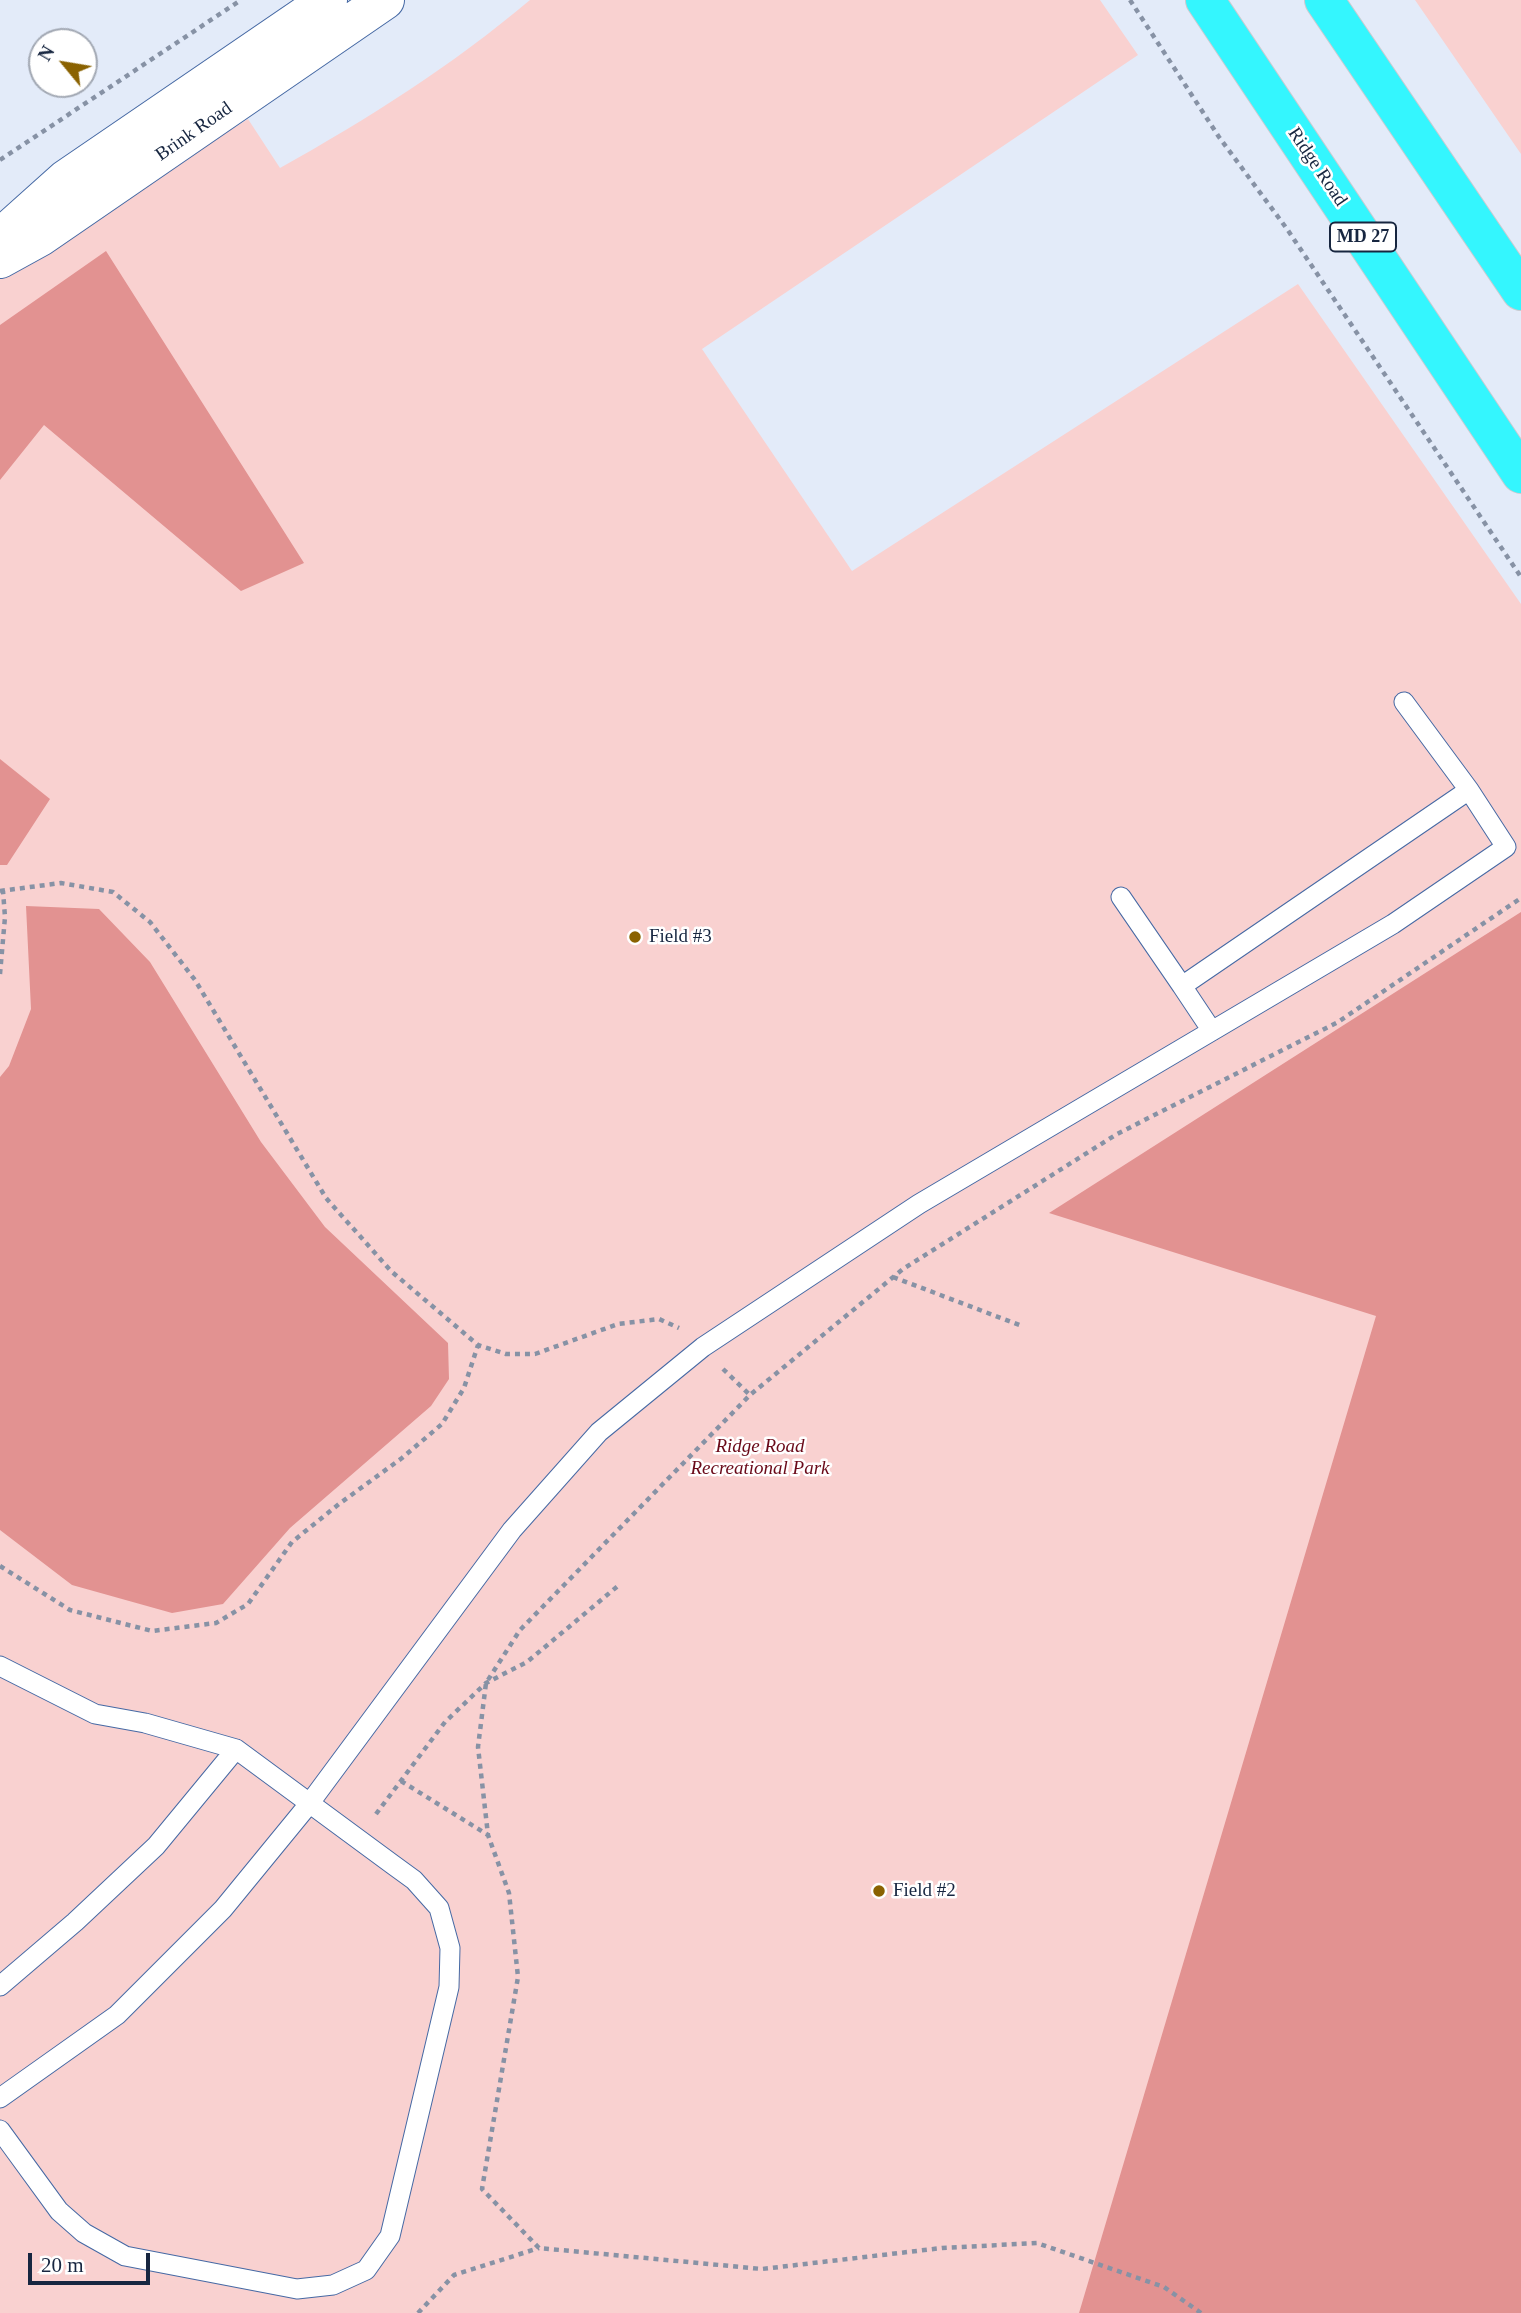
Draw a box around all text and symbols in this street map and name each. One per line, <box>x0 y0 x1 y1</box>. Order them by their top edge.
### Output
north arrow <box>28 28 98 98</box>
text: N <box>34 42 59 64</box>
street label: Brink Road <box>151 97 237 167</box>
street label: Ridge Road <box>1282 123 1352 211</box>
road number: MD 27 <box>1330 222 1396 251</box>
place label: Field #3 <box>649 926 712 948</box>
marker: Field #3 <box>627 929 643 945</box>
park label: Ridge Road Recreational Park <box>690 1436 830 1480</box>
place label: Field #2 <box>893 1880 956 1902</box>
marker: Field #2 <box>871 1883 887 1899</box>
scale bar <box>32 2240 154 2284</box>
text: 20 m <box>41 2253 84 2277</box>

